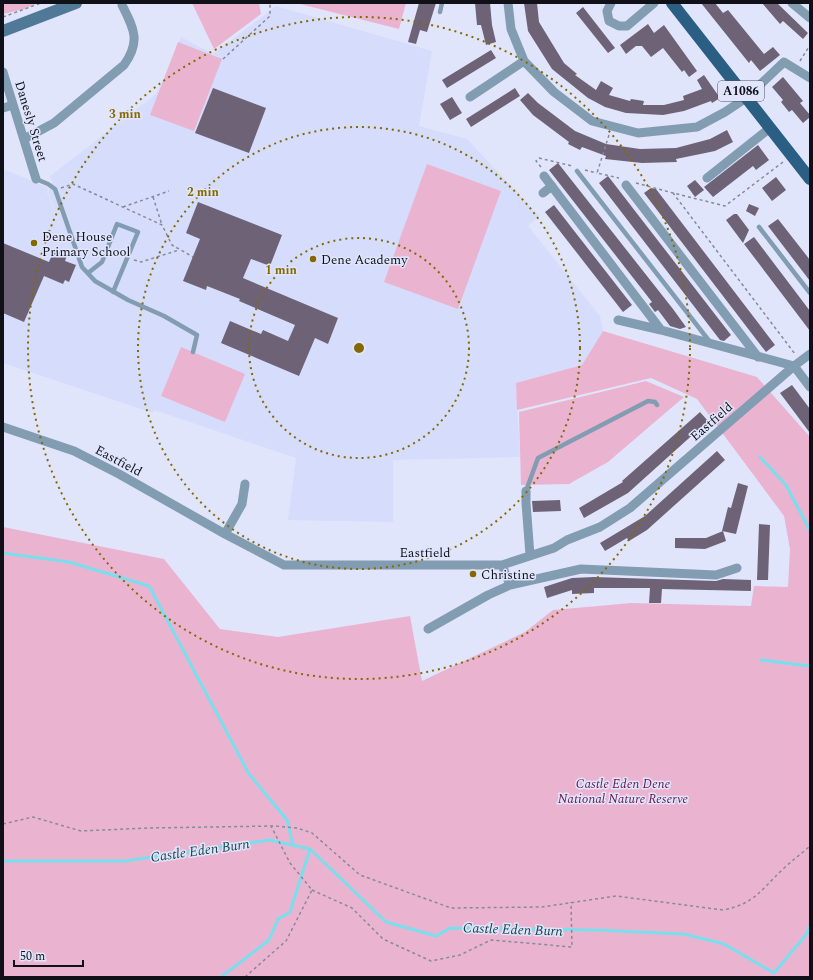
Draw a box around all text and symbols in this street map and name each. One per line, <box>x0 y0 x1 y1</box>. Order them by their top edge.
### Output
street label: Danesly Street <box>9 79 53 164</box>
road number: A1086 <box>718 81 764 101</box>
text: 3 min <box>109 105 142 124</box>
text: 2 min <box>187 183 220 202</box>
place label: Dene House Primary School <box>42 227 131 262</box>
marker: Dene House Primary School <box>29 238 39 248</box>
place label: Dene Academy <box>321 250 408 270</box>
marker: Dene Academy <box>308 254 318 264</box>
text: 1 min <box>265 261 298 280</box>
centre of rings <box>352 341 366 355</box>
street label: Eastfield <box>686 398 737 446</box>
street label: Eastfield <box>91 440 146 482</box>
street label: Eastfield <box>400 543 450 563</box>
place label: Christine <box>481 565 535 585</box>
marker: Christine <box>468 569 478 579</box>
park label: Castle Eden Dene National Nature Reserve <box>558 774 688 809</box>
water label: Castle Eden Burn <box>149 833 252 868</box>
water label: Castle Eden Burn <box>463 917 564 942</box>
scale bar <box>14 942 83 968</box>
text: 50 m <box>20 947 45 966</box>

